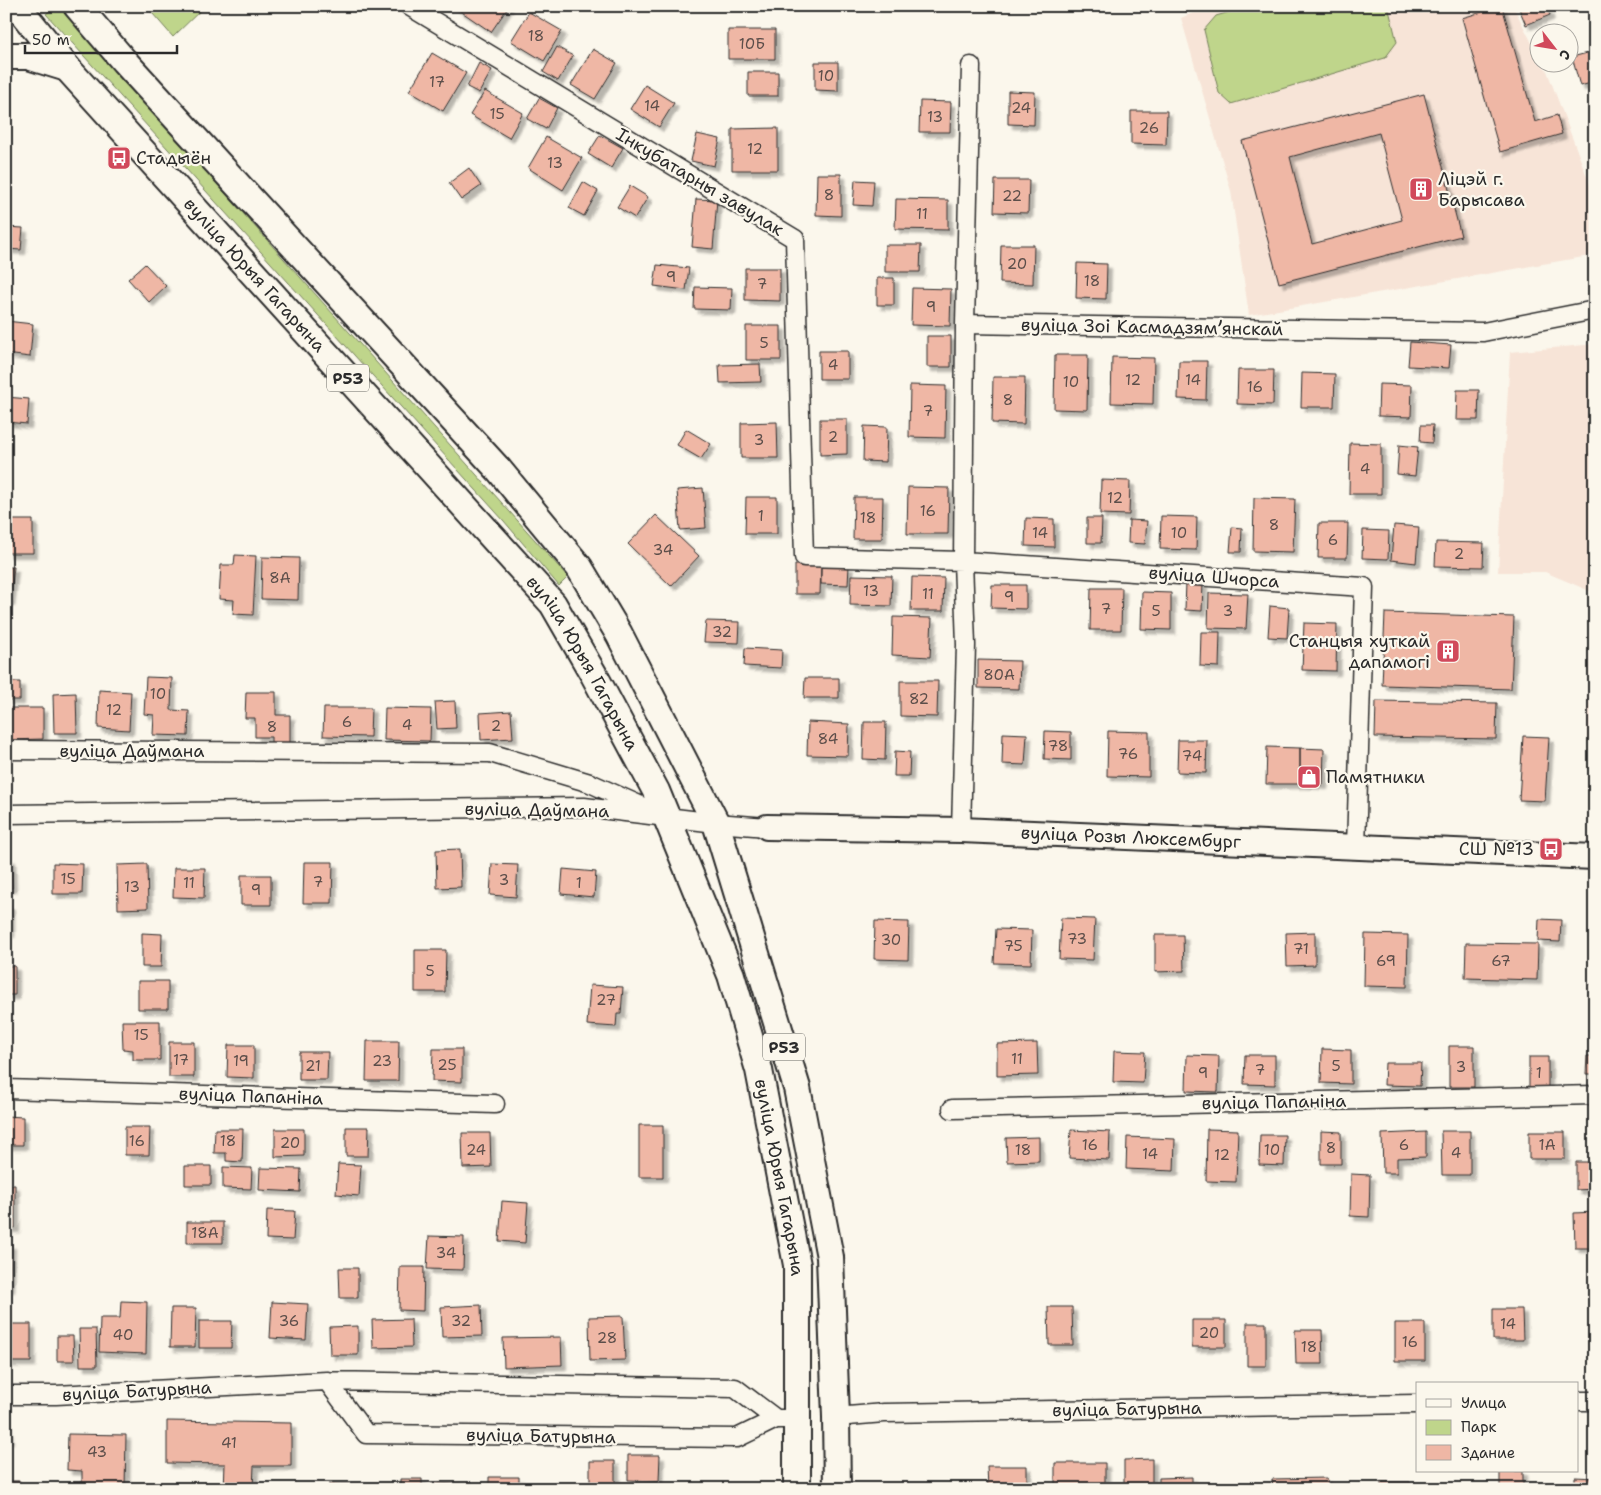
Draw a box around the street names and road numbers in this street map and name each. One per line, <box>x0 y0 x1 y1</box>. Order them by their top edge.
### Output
street label: Інкубатарны завулак <box>612 122 789 242</box>
street label: вуліца Юрыя Гагарына <box>178 192 331 357</box>
street label: вуліца Зоі Касмадзямʼянскай <box>1021 313 1284 341</box>
road number: Р53 <box>327 364 369 392</box>
street label: вуліца Шчорса <box>1148 560 1280 594</box>
street label: вуліца Юрыя Гагарына <box>521 570 644 755</box>
street label: вуліца Даўмана <box>60 739 204 763</box>
street label: вуліца Даўмана <box>464 797 610 823</box>
street label: вуліца Розы Люксембург <box>1020 821 1241 854</box>
road number: Р53 <box>763 1034 805 1060</box>
street label: вуліца Юрыя Гагарына <box>749 1077 809 1276</box>
street label: вуліца Папаніна <box>178 1081 324 1111</box>
street label: вуліца Папаніна <box>1201 1089 1347 1115</box>
street label: вуліца Батурына <box>62 1375 212 1407</box>
street label: вуліца Батурына <box>1052 1396 1202 1422</box>
street label: вуліца Батурына <box>466 1423 616 1449</box>

